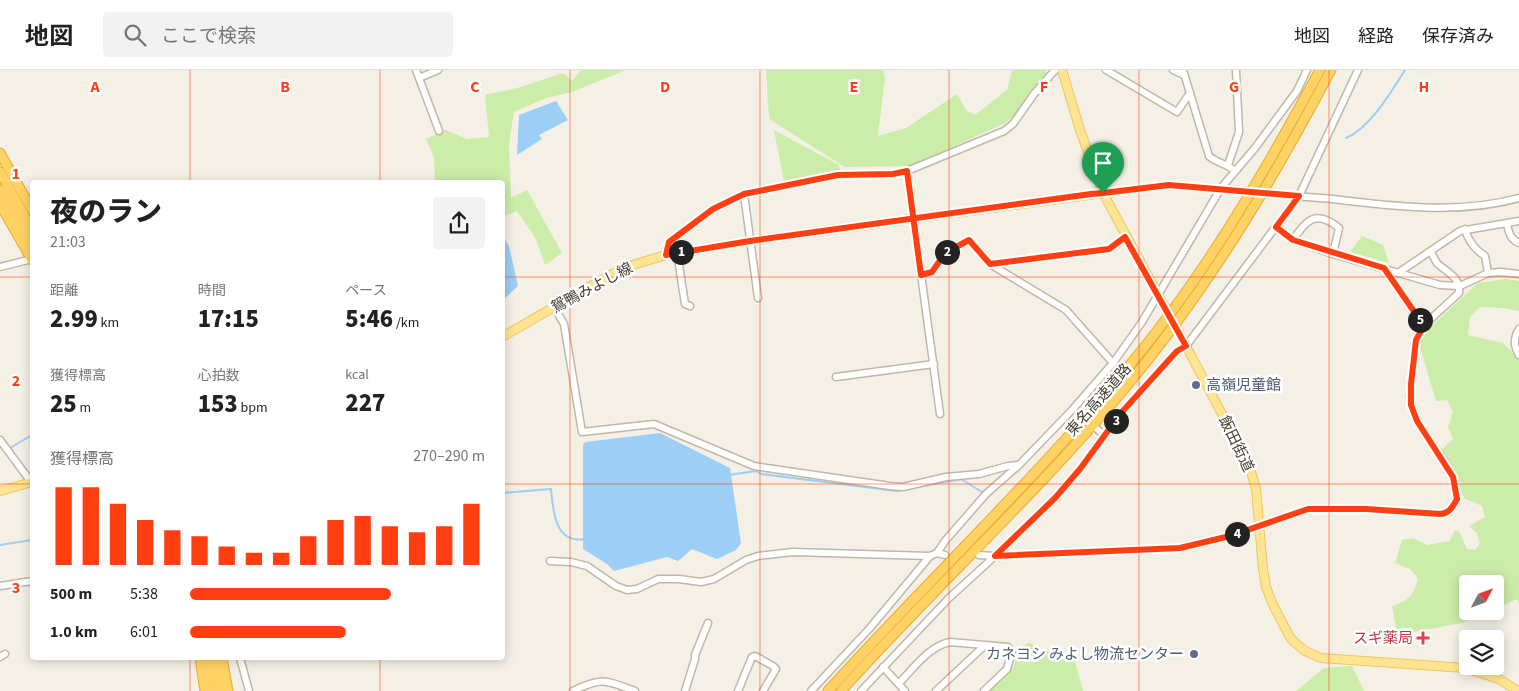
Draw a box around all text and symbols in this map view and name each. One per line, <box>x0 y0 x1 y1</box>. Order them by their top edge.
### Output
search box <box>103 12 453 57</box>
text: 地図 <box>25 19 73 54</box>
icon: search <box>121 21 149 49</box>
text: ここで検索 <box>161 23 256 50</box>
text: 地図 <box>1294 24 1330 49</box>
text: 経路 <box>1358 24 1394 49</box>
text: 保存済み <box>1422 24 1494 49</box>
text: A <box>89 76 100 98</box>
text: B <box>280 76 290 98</box>
text: C <box>470 76 480 98</box>
text: D <box>660 76 670 98</box>
text: E <box>850 76 858 98</box>
text: F <box>1040 76 1048 98</box>
text: G <box>1229 76 1239 98</box>
text: H <box>1419 76 1429 98</box>
pin <box>1082 142 1124 193</box>
icon: arrive <box>1089 149 1117 177</box>
text: 1 <box>12 163 20 185</box>
text: 夜のラン <box>50 192 162 232</box>
button: share <box>433 197 485 249</box>
text: 21:03 <box>50 231 86 253</box>
pin: 1 <box>668 240 694 264</box>
pin: 2 <box>934 240 960 264</box>
text: 1 <box>678 242 685 262</box>
text: 2 <box>944 242 951 262</box>
street label: 鴛鴨みよし線 <box>547 258 637 318</box>
text: 距離 <box>50 281 78 301</box>
text: 時間 <box>198 281 226 301</box>
text: ペース <box>345 281 387 301</box>
text: 2.99 <box>50 301 98 337</box>
text: 17:15 <box>198 301 259 337</box>
text: 5:46 <box>345 301 393 337</box>
pin: 5 <box>1408 308 1432 332</box>
text: 5 <box>1417 310 1424 330</box>
text: km <box>98 313 119 333</box>
text: /km <box>393 313 419 333</box>
street label: 東名高速道路 <box>1062 359 1136 441</box>
text: kcal <box>345 365 369 385</box>
text: 獲得標高 <box>50 366 106 386</box>
text: 心拍数 <box>198 366 240 386</box>
text: 2 <box>12 370 20 392</box>
place label: 高嶺児童館 <box>1206 375 1281 396</box>
marker: 高嶺児童館 <box>1190 379 1202 391</box>
text: 227 <box>345 385 385 421</box>
text: 25 <box>50 386 77 422</box>
text: 153 <box>198 386 238 422</box>
text: m <box>77 398 91 418</box>
text: bpm <box>238 398 268 418</box>
pin: 3 <box>1104 408 1128 434</box>
text: 3 <box>1113 411 1120 431</box>
street label: 飯田街道 <box>1213 412 1259 476</box>
text: 270–290 m <box>413 445 485 467</box>
text: 獲得標高 <box>50 448 114 470</box>
pin: 4 <box>1224 522 1250 546</box>
text: 4 <box>1234 524 1241 544</box>
north arrow <box>1459 575 1504 620</box>
map controls <box>1459 575 1504 675</box>
text: 3 <box>12 577 20 599</box>
text: 500 m <box>50 583 92 605</box>
text: 5:38 <box>130 583 158 605</box>
text: 1.0 km <box>50 621 97 643</box>
text: 6:01 <box>130 621 158 643</box>
place label: スギ薬局 <box>1353 628 1413 649</box>
button: layers <box>1459 630 1504 675</box>
marker: スギ薬局 <box>1417 632 1429 644</box>
place label: カネヨシ みよし物流センター <box>986 644 1184 665</box>
marker: カネヨシ みよし物流センター <box>1188 648 1200 660</box>

